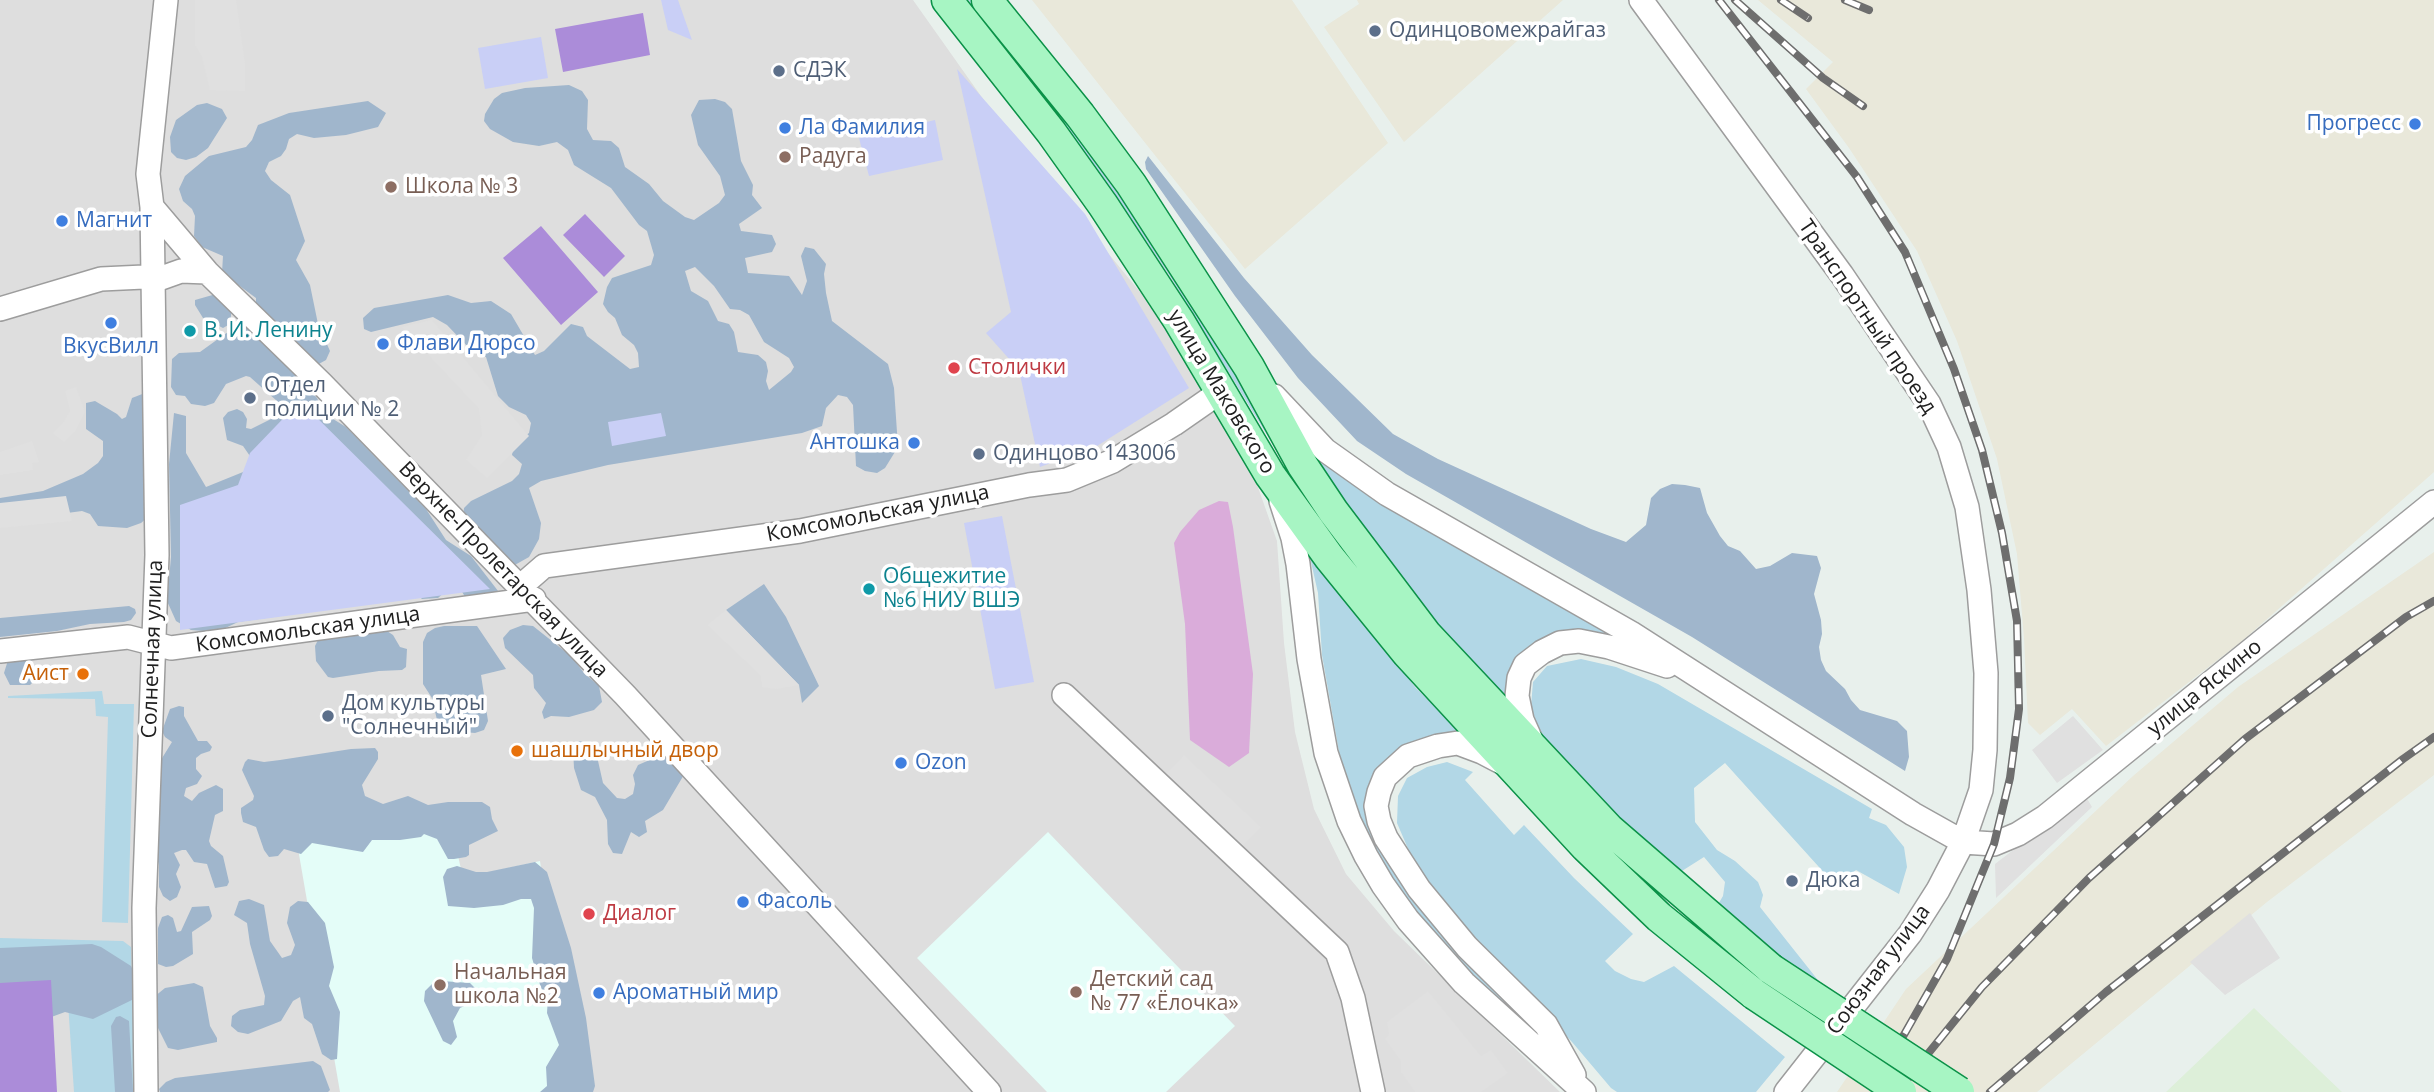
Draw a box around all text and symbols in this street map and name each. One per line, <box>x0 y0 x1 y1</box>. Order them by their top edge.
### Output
place label: Одинцовомежрайгаз <box>1389 18 1606 44</box>
marker: Одинцовомежрайгаз <box>1367 23 1383 39</box>
place label: СДЭК <box>793 58 847 84</box>
marker: СДЭК <box>771 63 787 79</box>
place label: Прогресс <box>2306 111 2401 137</box>
place label: Ла Фамилия <box>799 115 925 141</box>
marker: Прогресс <box>2407 116 2423 132</box>
marker: Ла Фамилия <box>777 120 793 136</box>
place label: Радуга <box>799 144 867 170</box>
marker: Радуга <box>777 149 793 165</box>
place label: Школа № 3 <box>405 174 518 200</box>
marker: Школа № 3 <box>383 179 399 195</box>
place label: Магнит <box>76 208 152 234</box>
marker: Магнит <box>54 213 70 229</box>
street label: Транспортный проезд <box>1793 215 1941 419</box>
street label: улица Маковского <box>1162 305 1280 479</box>
marker: ВкусВилл <box>103 315 119 331</box>
place label: В. И. Ленину <box>204 318 332 344</box>
marker: В. И. Ленину <box>182 323 198 339</box>
place label: Флави Дюрсо <box>397 331 536 357</box>
place label: ВкусВилл <box>63 334 159 360</box>
marker: Флави Дюрсо <box>375 336 391 352</box>
place label: Столички <box>968 355 1066 381</box>
marker: Столички <box>946 360 962 376</box>
place label: Отдел полиции № 2 <box>264 373 399 423</box>
marker: Отдел полиции № 2 <box>242 390 258 406</box>
place label: Антошка <box>810 430 900 456</box>
marker: Антошка <box>906 435 922 451</box>
place label: Одинцово 143006 <box>993 441 1176 467</box>
marker: Одинцово 143006 <box>971 446 987 462</box>
street label: Верхне-Пролетарская улица <box>393 457 613 683</box>
street label: Комсомольская улица <box>765 480 991 548</box>
street label: Солнечная улица <box>137 559 169 739</box>
place label: Общежитие №6 НИУ ВШЭ <box>883 564 1020 614</box>
marker: Общежитие №6 НИУ ВШЭ <box>861 581 877 597</box>
street label: Комсомольская улица <box>194 602 422 658</box>
street label: улица Яскино <box>2143 634 2267 742</box>
place label: Аист <box>22 661 69 687</box>
marker: Аист <box>75 666 91 682</box>
place label: Дом культуры "Солнечный" <box>342 691 485 741</box>
marker: Дом культуры "Солнечный" <box>320 708 336 724</box>
place label: шашлычный двор <box>531 738 719 764</box>
marker: шашлычный двор <box>509 743 525 759</box>
place label: Ozon <box>915 750 967 776</box>
marker: Ozon <box>893 755 909 771</box>
place label: Дюка <box>1806 868 1860 894</box>
marker: Дюка <box>1784 873 1800 889</box>
place label: Фасоль <box>757 889 832 915</box>
marker: Фасоль <box>735 894 751 910</box>
street label: Союзная улица <box>1822 900 1936 1040</box>
place label: Диалог <box>603 901 676 927</box>
marker: Диалог <box>581 906 597 922</box>
place label: Начальная школа №2 <box>454 960 567 1010</box>
place label: Детский сад № 77 «Ёлочка» <box>1090 967 1239 1017</box>
marker: Начальная школа №2 <box>432 977 448 993</box>
place label: Ароматный мир <box>613 980 779 1006</box>
marker: Детский сад № 77 «Ёлочка» <box>1068 984 1084 1000</box>
marker: Ароматный мир <box>591 985 607 1001</box>

